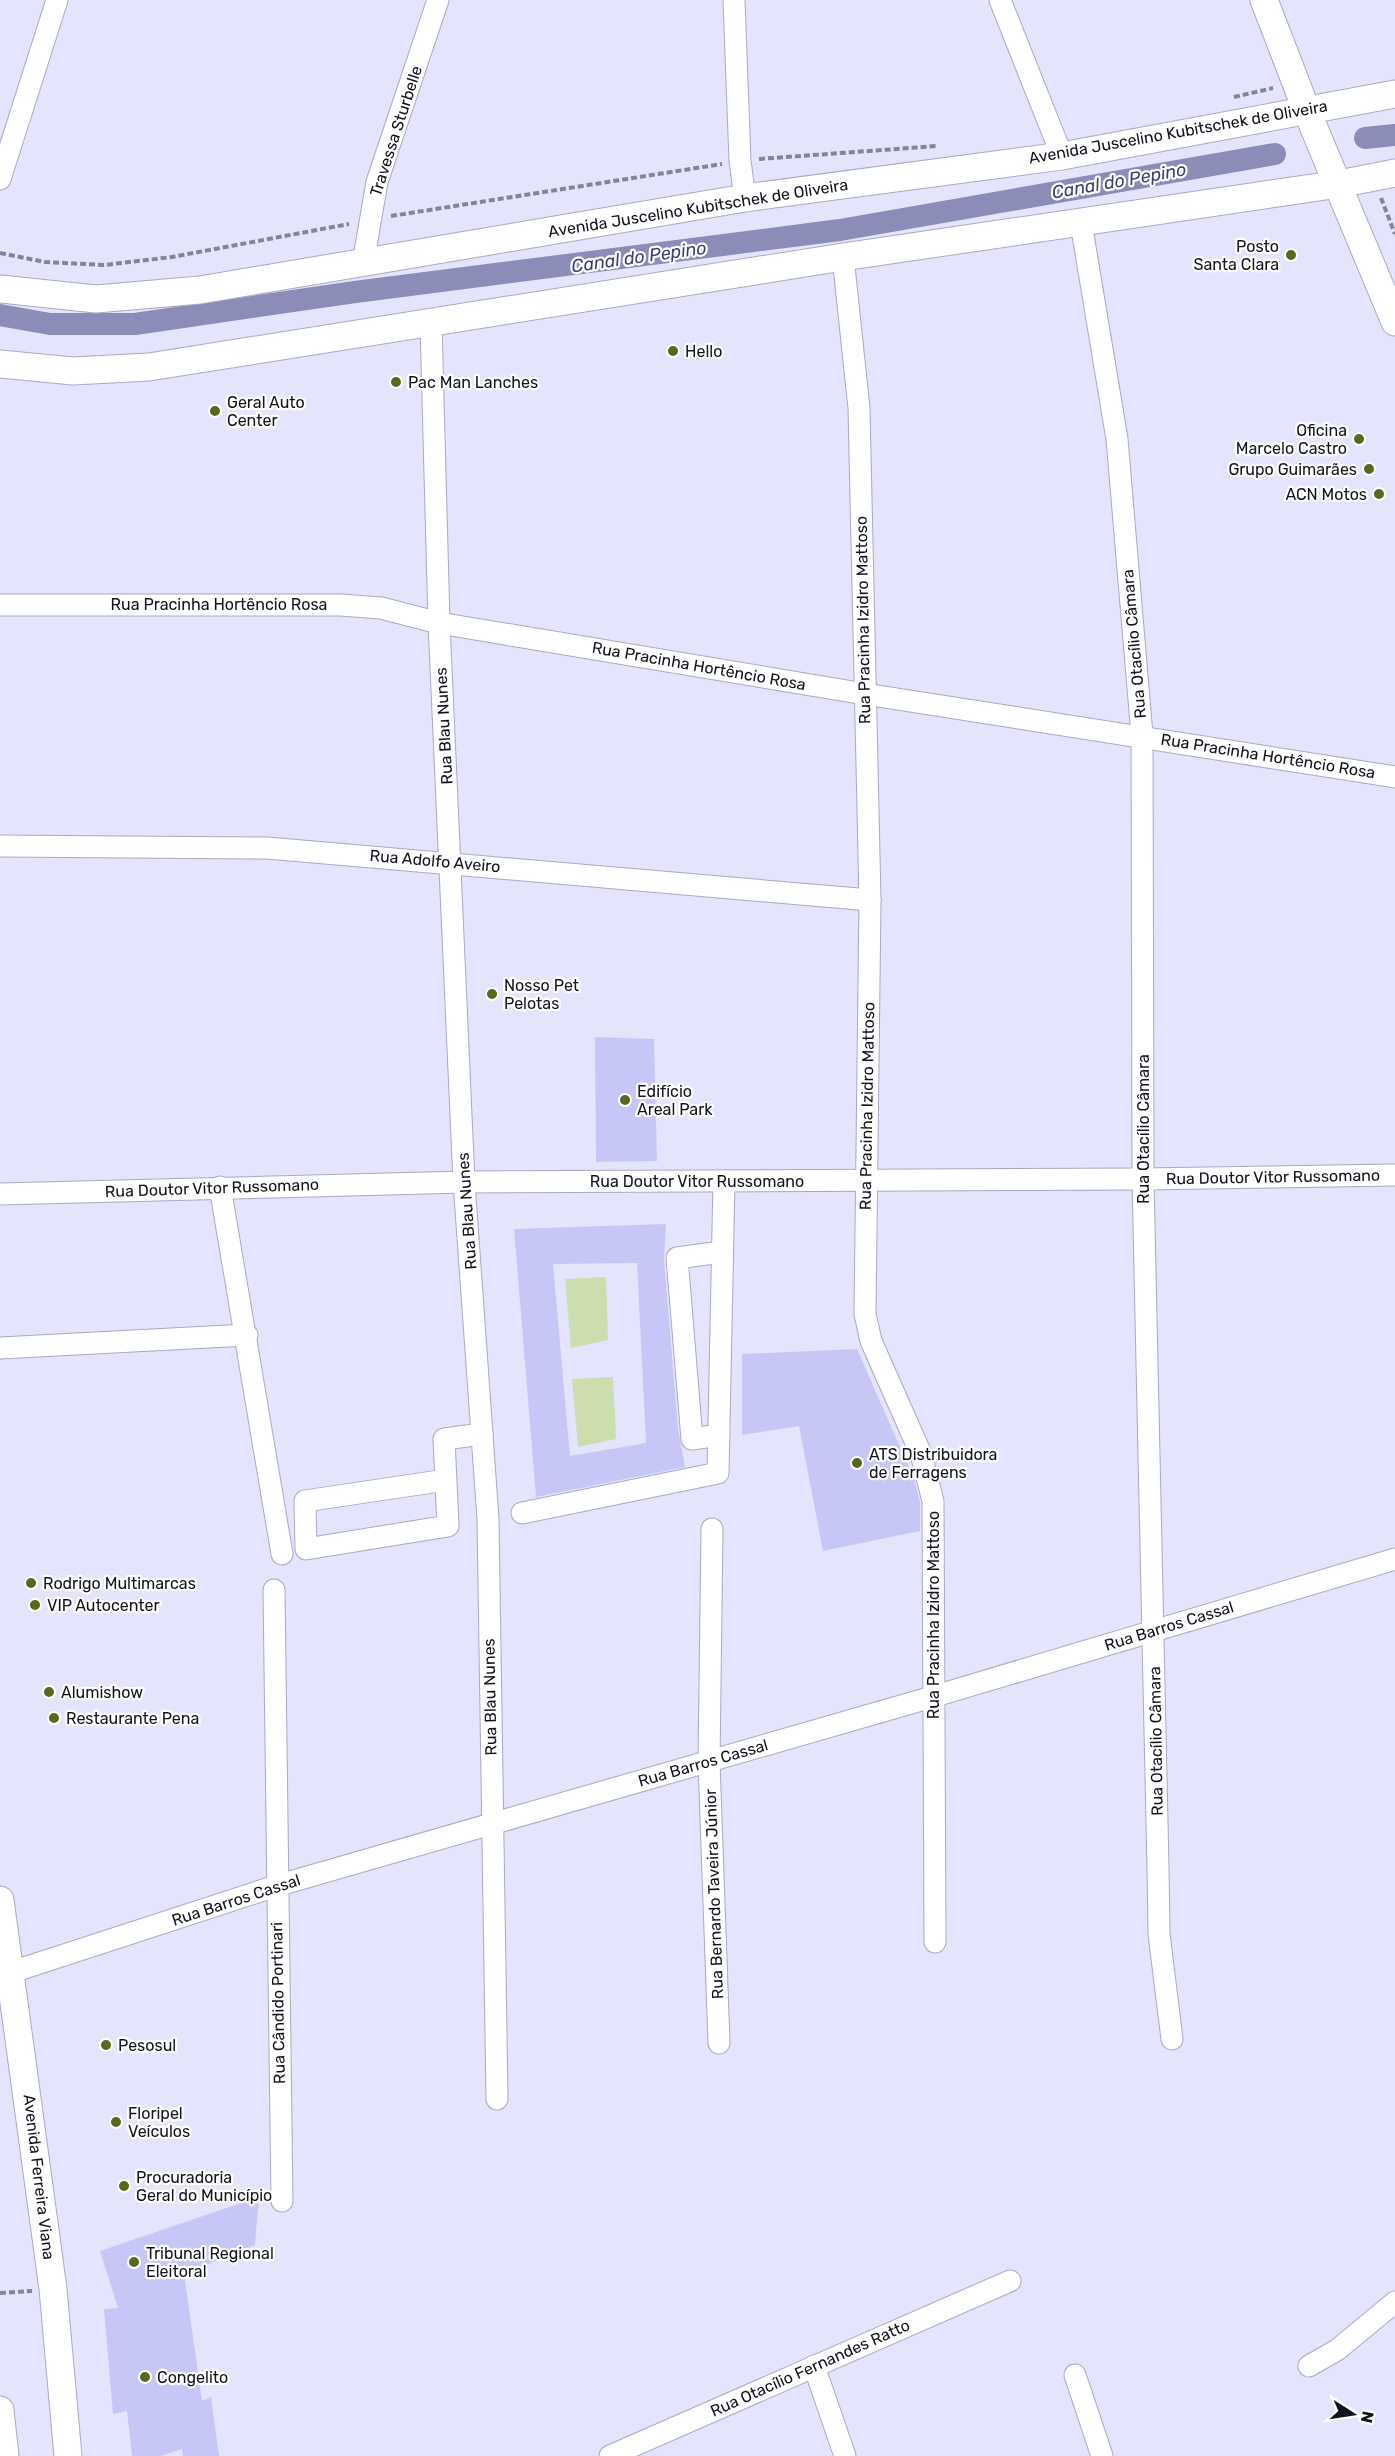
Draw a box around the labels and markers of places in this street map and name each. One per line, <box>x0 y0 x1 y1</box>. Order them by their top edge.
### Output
place label: Posto Santa Clara <box>1193 237 1279 274</box>
marker: Posto Santa Clara <box>1284 248 1298 262</box>
place label: Hello <box>685 342 722 361</box>
marker: Hello <box>666 344 680 358</box>
place label: Pac Man Lanches <box>408 373 538 392</box>
marker: Pac Man Lanches <box>389 375 403 389</box>
place label: Geral Auto Center <box>227 393 305 430</box>
marker: Geral Auto Center <box>208 404 222 418</box>
place label: Oficina Marcelo Castro <box>1236 421 1347 458</box>
marker: Oficina Marcelo Castro <box>1352 432 1366 446</box>
place label: Grupo Guimarães <box>1228 460 1357 479</box>
marker: Grupo Guimarães <box>1362 462 1376 476</box>
place label: ACN Motos <box>1285 485 1367 504</box>
marker: ACN Motos <box>1372 487 1386 501</box>
place label: Nosso Pet Pelotas <box>504 976 579 1013</box>
marker: Nosso Pet Pelotas <box>485 987 499 1001</box>
place label: Edifício Areal Park <box>637 1082 713 1119</box>
marker: Edifício Areal Park <box>618 1093 632 1107</box>
place label: ATS Distribuidora de Ferragens <box>869 1445 997 1482</box>
marker: ATS Distribuidora de Ferragens <box>850 1456 864 1470</box>
place label: Rodrigo Multimarcas <box>43 1574 196 1593</box>
marker: Rodrigo Multimarcas <box>24 1576 38 1590</box>
place label: VIP Autocenter <box>47 1596 160 1615</box>
marker: VIP Autocenter <box>28 1598 42 1612</box>
place label: Alumishow <box>61 1683 143 1702</box>
marker: Alumishow <box>42 1685 56 1699</box>
place label: Restaurante Pena <box>66 1709 199 1728</box>
marker: Restaurante Pena <box>47 1711 61 1725</box>
place label: Pesosul <box>118 2036 176 2055</box>
marker: Pesosul <box>99 2038 113 2052</box>
place label: Floripel Veículos <box>128 2104 190 2141</box>
marker: Floripel Veículos <box>109 2115 123 2129</box>
place label: Procuradoria Geral do Município <box>136 2168 272 2205</box>
marker: Procuradoria Geral do Município <box>117 2179 131 2193</box>
place label: Tribunal Regional Eleitoral <box>146 2244 274 2281</box>
marker: Tribunal Regional Eleitoral <box>127 2255 141 2269</box>
place label: Congelito <box>157 2368 228 2387</box>
marker: Congelito <box>138 2370 152 2384</box>

